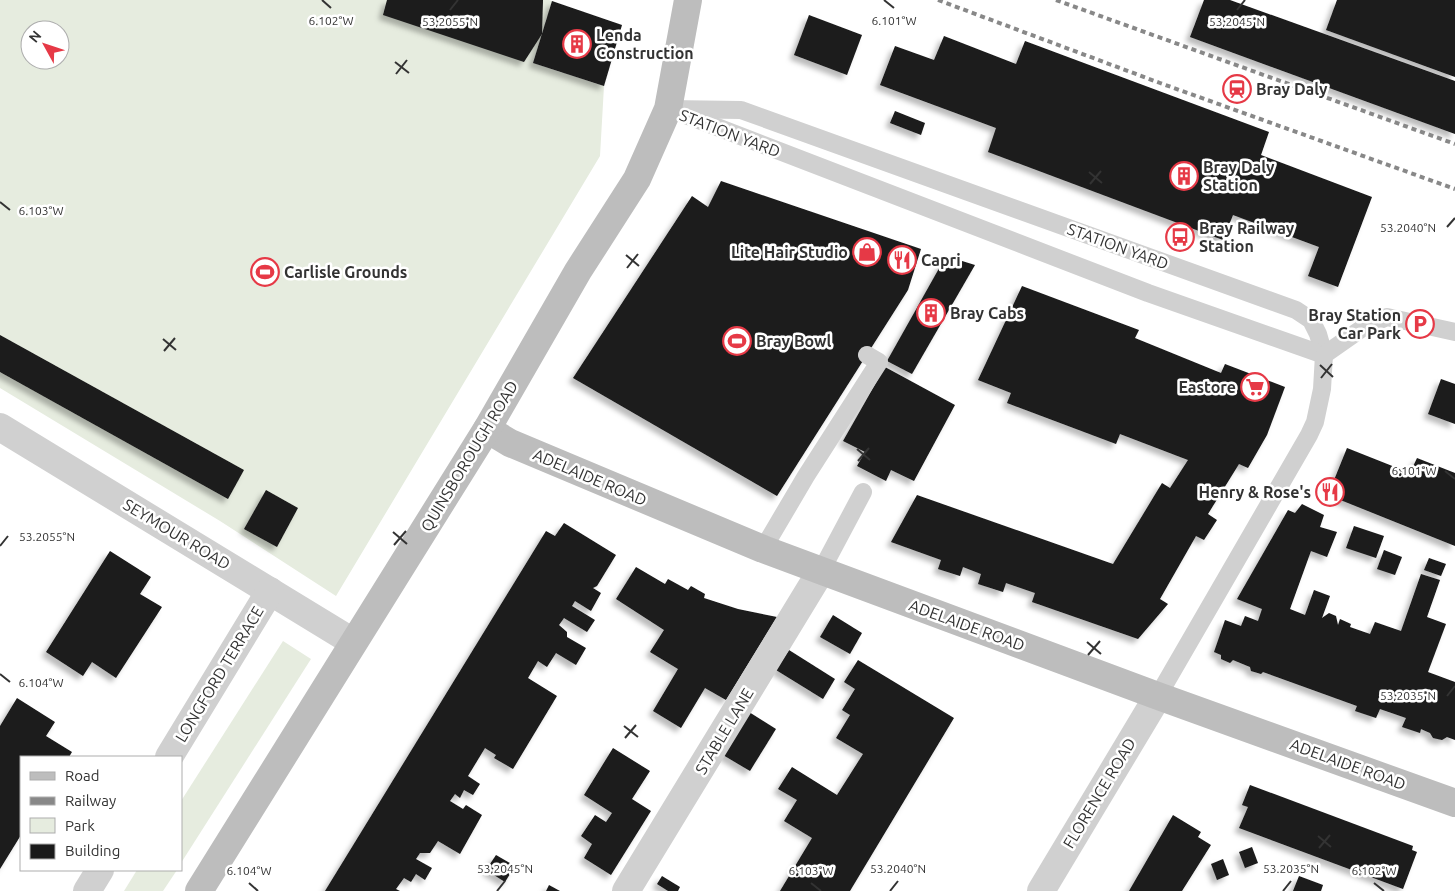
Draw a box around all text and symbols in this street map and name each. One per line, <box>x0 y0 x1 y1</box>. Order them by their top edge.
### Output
text: 6.102°W <box>309 14 354 27</box>
text: 6.101°W <box>872 14 917 27</box>
text: 53.2055°N <box>422 15 478 28</box>
text: 53.2045°N <box>1209 15 1265 28</box>
north arrow <box>20 20 70 70</box>
place label: Lenda Construction <box>596 26 694 62</box>
text: N <box>26 27 45 46</box>
building icon: Lenda Construction <box>562 29 592 59</box>
station icon: Bray Daly <box>1222 74 1252 104</box>
place label: Bray Daly <box>1256 80 1328 98</box>
street label: STATION YARD <box>677 106 783 160</box>
place label: Bray Daly Station <box>1203 158 1275 194</box>
building icon: Bray Daly Station <box>1169 161 1199 191</box>
text: 6.103°W <box>19 204 64 217</box>
street label: STATION YARD <box>1065 219 1171 273</box>
place label: Bray Railway Station <box>1199 219 1295 255</box>
text: 53.2040°N <box>1380 221 1436 234</box>
bus stop icon: Bray Railway Station <box>1165 222 1195 252</box>
shop icon: Lite Hair Studio <box>852 237 882 267</box>
place label: Lite Hair Studio <box>731 243 848 261</box>
restaurant icon: Capri <box>887 245 917 275</box>
place label: Capri <box>921 251 961 269</box>
sports icon: Carlisle Grounds <box>250 257 280 287</box>
place label: Carlisle Grounds <box>284 263 407 281</box>
building icon: Bray Cabs <box>916 298 946 328</box>
place label: Bray Cabs <box>950 304 1024 322</box>
place label: Bray Station Car Park <box>1308 306 1401 342</box>
parking icon: Bray Station Car Park <box>1405 309 1435 339</box>
sports icon: Bray Bowl <box>722 326 752 356</box>
place label: Bray Bowl <box>756 332 831 350</box>
supermarket icon: Eastore <box>1240 372 1270 402</box>
street label: QUINSBOROUGH ROAD <box>417 377 521 535</box>
place label: Eastore <box>1178 378 1236 396</box>
street label: ADELAIDE ROAD <box>531 445 649 509</box>
text: 6.101°W <box>1392 464 1437 477</box>
restaurant icon: Henry & Rose's <box>1315 477 1345 507</box>
place label: Henry & Rose's <box>1199 483 1311 501</box>
street label: SEYMOUR ROAD <box>120 495 234 573</box>
text: 53.2055°N <box>19 530 75 543</box>
street label: ADELAIDE ROAD <box>907 596 1027 654</box>
street label: LONGFORD TERRACE <box>171 603 267 745</box>
text: 6.104°W <box>19 676 64 689</box>
street label: STABLE LANE <box>691 685 757 777</box>
text: 53.2035°N <box>1380 689 1436 702</box>
street label: FLORENCE ROAD <box>1059 735 1139 851</box>
street label: ADELAIDE ROAD <box>1288 735 1408 793</box>
legend <box>20 756 182 871</box>
text: Road <box>65 767 100 784</box>
text: Railway <box>65 792 116 809</box>
text: Park <box>65 817 95 834</box>
text: Building <box>65 842 120 859</box>
text: 53.2045°N <box>477 862 533 875</box>
text: 53.2040°N <box>870 862 926 875</box>
text: 53.2035°N <box>1263 862 1319 875</box>
text: 6.104°W <box>227 864 272 877</box>
text: 6.103°W <box>789 864 834 877</box>
text: 6.102°W <box>1352 864 1397 877</box>

